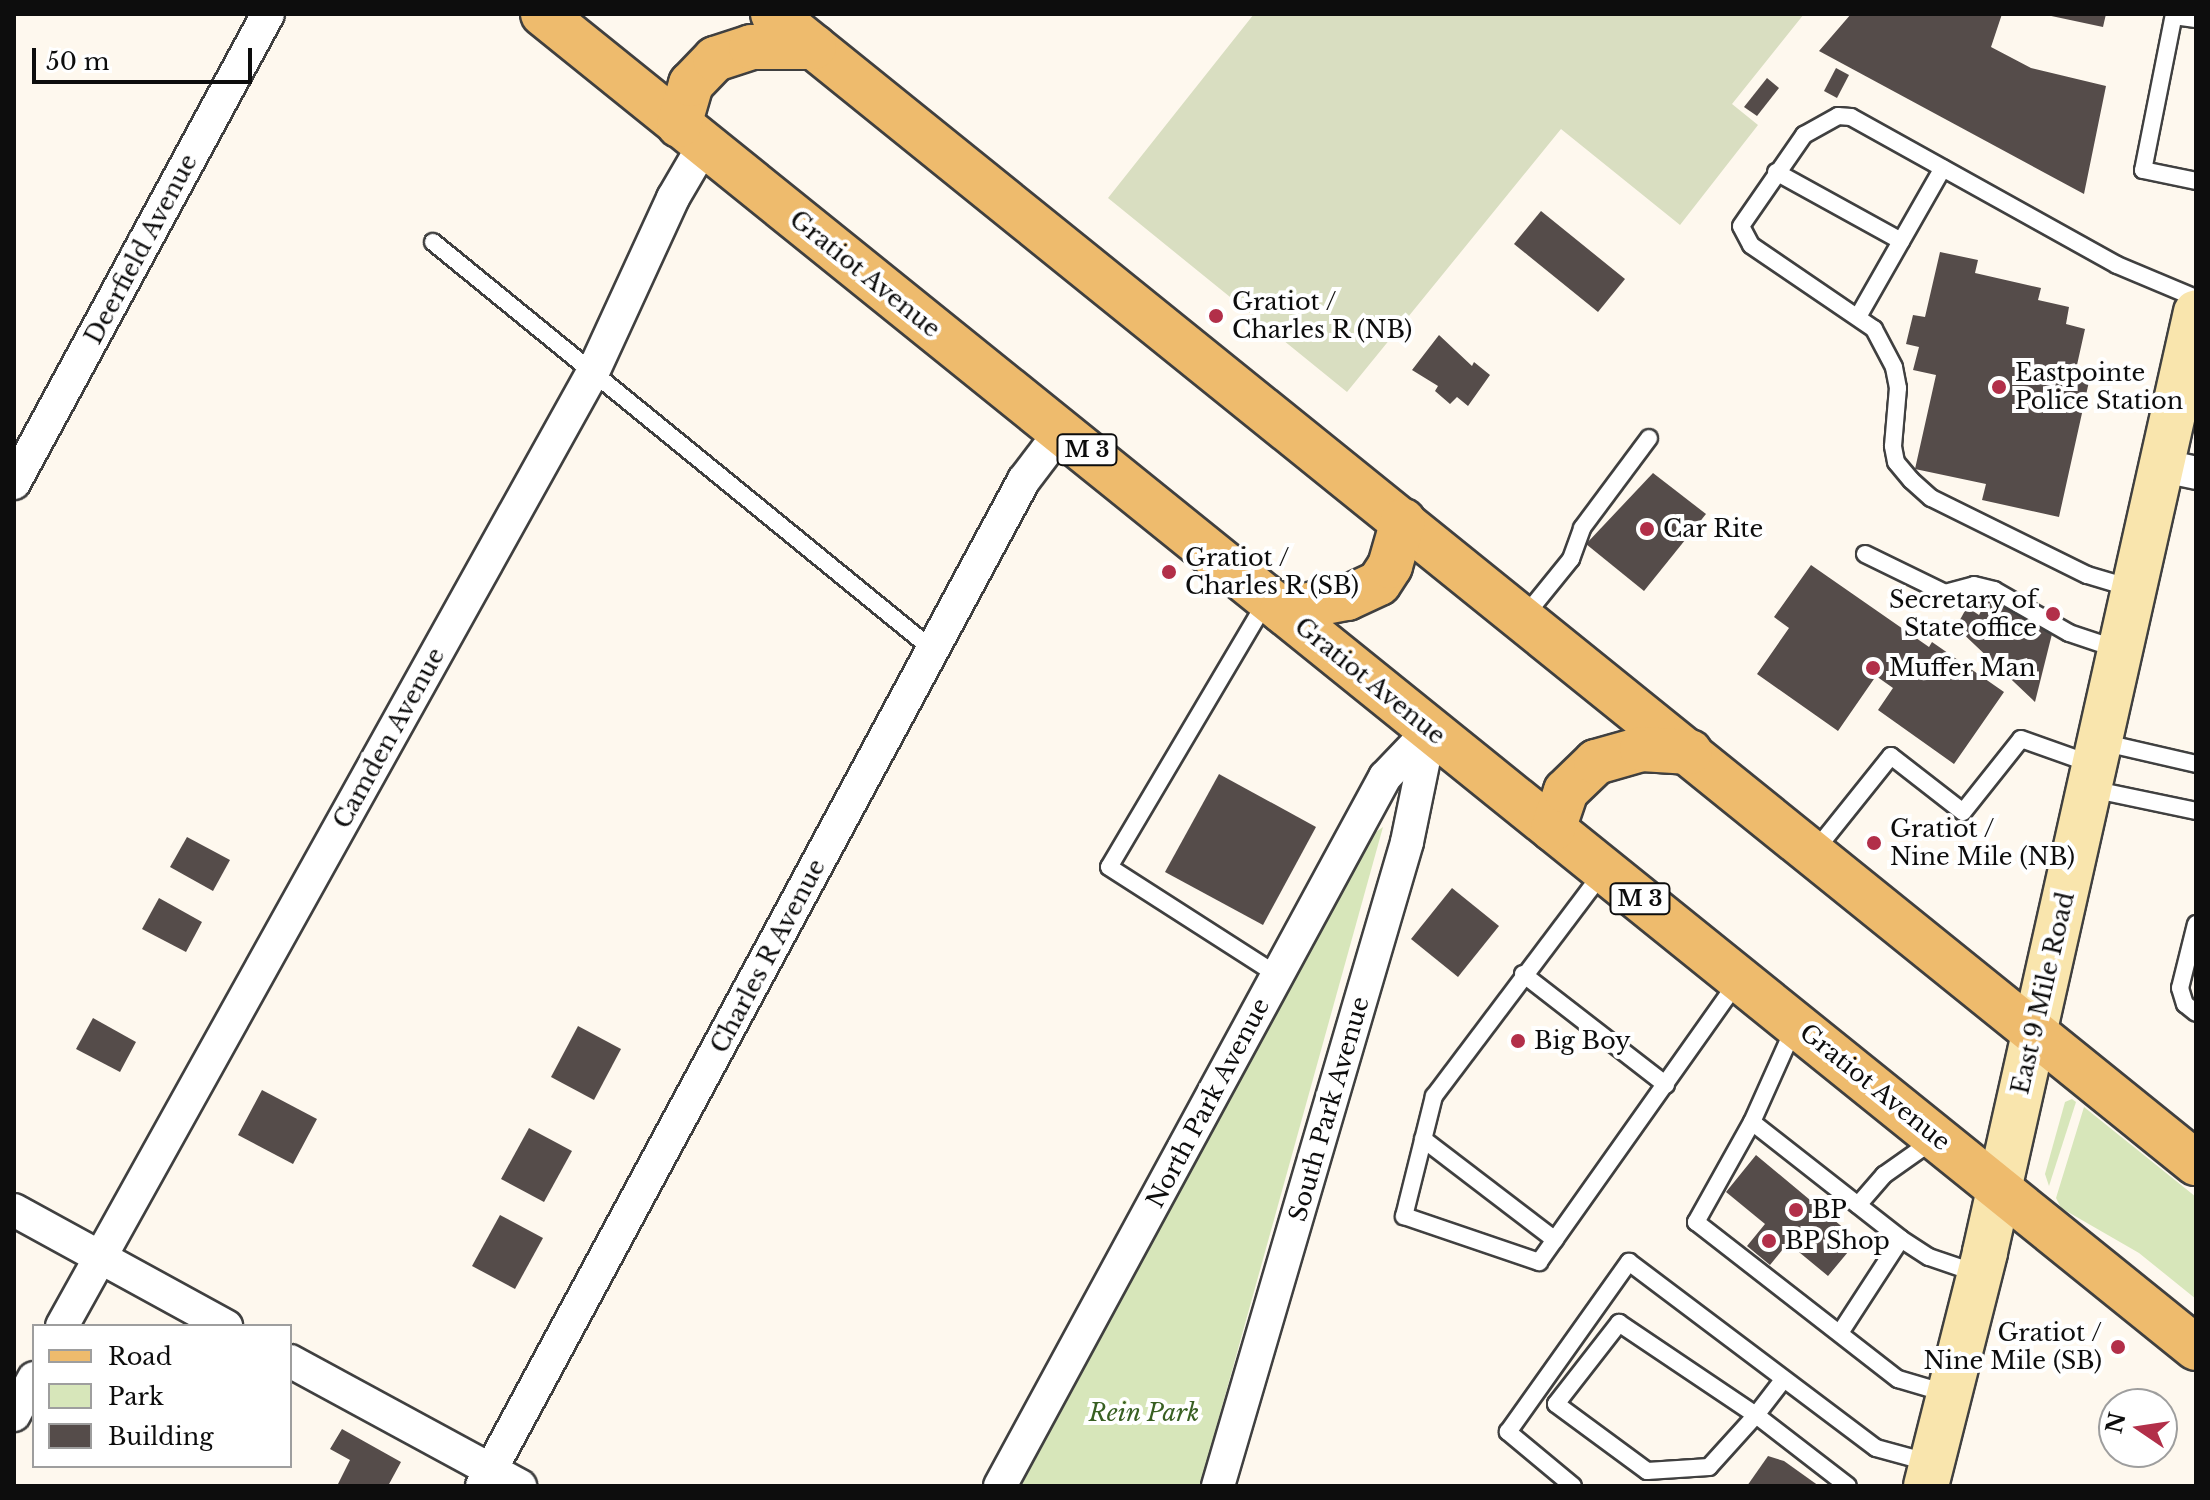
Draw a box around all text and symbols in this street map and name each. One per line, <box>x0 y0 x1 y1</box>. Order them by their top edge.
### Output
scale bar <box>36 32 256 82</box>
text: 50 m <box>46 47 109 76</box>
street label: Deerfield Avenue <box>79 149 203 349</box>
street label: Gratiot Avenue <box>784 204 946 344</box>
place label: Gratiot / Charles R (NB) <box>1232 288 1413 344</box>
marker: Gratiot / Charles R (NB) <box>1207 307 1225 325</box>
place label: Eastpointe Police Station <box>2015 359 2183 415</box>
marker: Eastpointe Police Station <box>1990 378 2008 396</box>
road number: M 3 <box>1055 432 1119 468</box>
place label: Car Rite <box>1663 515 1764 543</box>
marker: Car Rite <box>1638 520 1656 538</box>
place label: Gratiot / Charles R (SB) <box>1185 544 1360 600</box>
marker: Gratiot / Charles R (SB) <box>1160 563 1178 581</box>
place label: Secretary of State office <box>1888 586 2037 642</box>
marker: Secretary of State office <box>2044 605 2062 623</box>
street label: Gratiot Avenue <box>1289 611 1451 751</box>
street label: Camden Avenue <box>327 642 451 834</box>
place label: Muffer Man <box>1889 654 2036 682</box>
marker: Muffer Man <box>1864 659 1882 677</box>
place label: Gratiot / Nine Mile (NB) <box>1890 815 2075 871</box>
marker: Gratiot / Nine Mile (NB) <box>1865 834 1883 852</box>
street label: Charles R Avenue <box>704 853 832 1059</box>
road number: M 3 <box>1608 881 1672 917</box>
street label: East 9 Mile Road <box>2006 889 2080 1097</box>
street label: North Park Avenue <box>1140 993 1276 1213</box>
street label: South Park Avenue <box>1283 993 1375 1225</box>
street label: Gratiot Avenue <box>1794 1017 1956 1157</box>
place label: Big Boy <box>1534 1027 1631 1055</box>
marker: Big Boy <box>1509 1032 1527 1050</box>
place label: BP <box>1812 1196 1847 1224</box>
marker: BP <box>1787 1201 1805 1219</box>
place label: BP Shop <box>1785 1227 1891 1255</box>
marker: BP Shop <box>1760 1232 1778 1250</box>
place label: Gratiot / Nine Mile (SB) <box>1923 1319 2102 1375</box>
legend <box>32 1324 292 1468</box>
marker: Gratiot / Nine Mile (SB) <box>2109 1338 2127 1356</box>
text: Road <box>108 1342 172 1371</box>
text: Park <box>108 1382 164 1411</box>
north arrow <box>2098 1388 2178 1468</box>
park label: Rein Park <box>1088 1399 1200 1427</box>
text: N <box>2101 1410 2132 1436</box>
text: Building <box>108 1422 214 1451</box>

